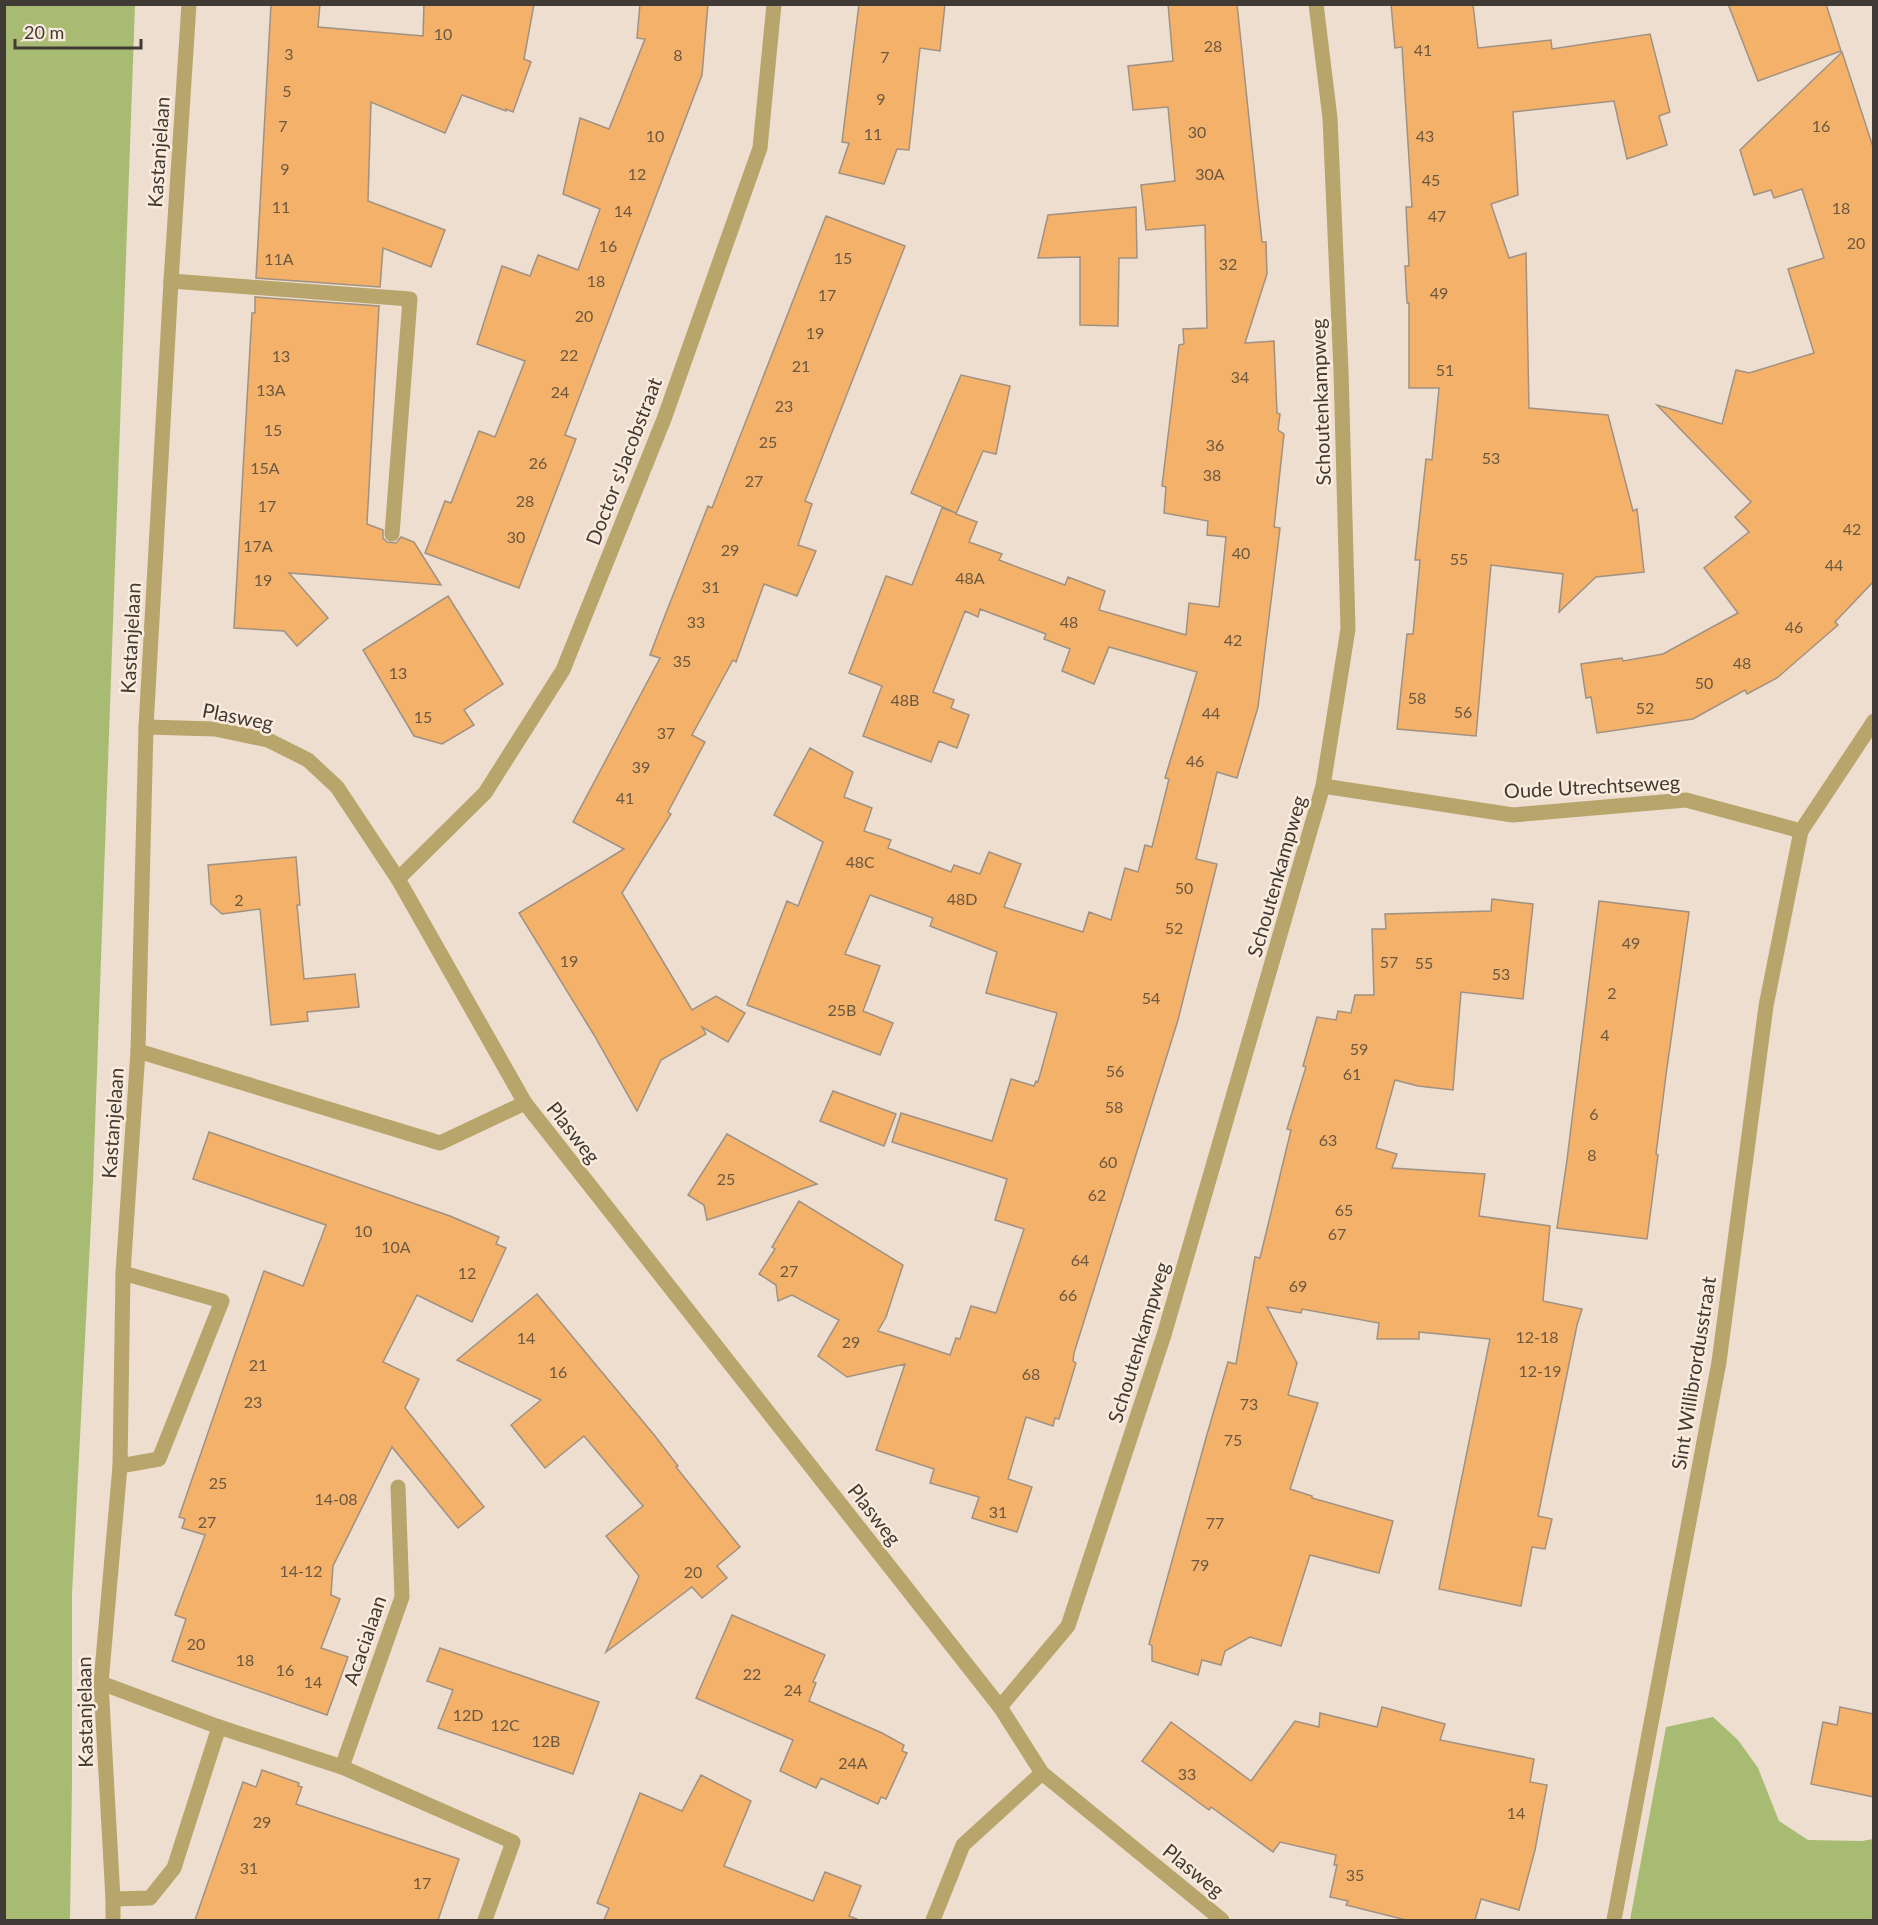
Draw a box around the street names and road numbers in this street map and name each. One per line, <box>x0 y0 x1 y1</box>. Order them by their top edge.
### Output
street label: Kastanjelaan <box>142 96 174 208</box>
street label: Schoutenkampweg <box>1305 318 1335 486</box>
street label: Doctor s'Jacobstraat <box>580 374 666 548</box>
street label: Kastanjelaan <box>115 582 145 694</box>
street label: Plasweg <box>200 697 276 735</box>
street label: Oude Utrechtseweg <box>1503 769 1681 803</box>
street label: Schoutenkampweg <box>1241 792 1311 960</box>
street label: Kastanjelaan <box>96 1067 128 1179</box>
street label: Plasweg <box>542 1096 606 1168</box>
street label: Schoutenkampweg <box>1102 1259 1174 1425</box>
street label: Sint Willibrordusstraat <box>1666 1275 1720 1471</box>
street label: Plasweg <box>843 1478 907 1550</box>
street label: Acacialaan <box>338 1592 390 1688</box>
street label: Kastanjelaan <box>71 1656 97 1768</box>
street label: Plasweg <box>1159 1838 1229 1902</box>

